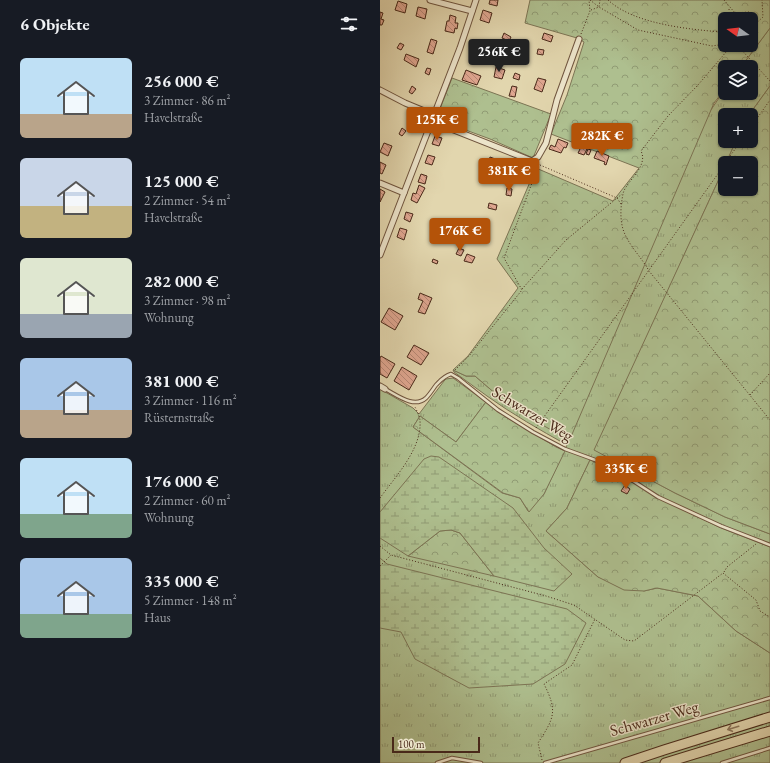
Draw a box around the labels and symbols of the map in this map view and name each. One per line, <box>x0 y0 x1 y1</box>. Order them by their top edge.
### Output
north arrow <box>718 12 758 52</box>
pin: 256K € <box>466 39 532 73</box>
pin: 125K € <box>404 107 470 141</box>
pin: 282K € <box>569 123 635 157</box>
pin: 381K € <box>476 158 542 192</box>
pin: 176K € <box>427 218 493 252</box>
street label: Schwarzer Weg <box>488 381 578 446</box>
pin: 335K € <box>593 456 659 490</box>
street label: Schwarzer Weg <box>607 696 702 741</box>
one-way arrow <box>726 725 739 732</box>
scale bar <box>392 735 480 754</box>

